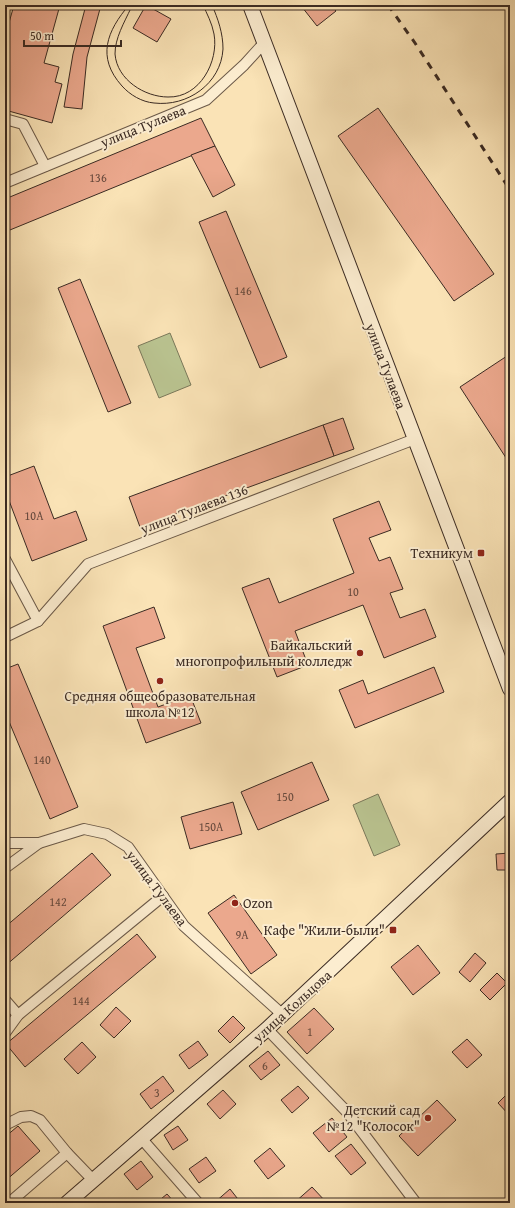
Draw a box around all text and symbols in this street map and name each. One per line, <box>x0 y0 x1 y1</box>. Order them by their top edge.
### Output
scale bar <box>24 22 121 48</box>
text: 50 m <box>30 27 54 44</box>
street label: улица Тулаева <box>96 100 189 153</box>
house number: 136 <box>89 169 107 186</box>
house number: 146 <box>234 282 252 299</box>
street label: улица Тулаева <box>360 319 412 412</box>
street label: улица Тулаева 136 <box>136 479 251 539</box>
house number: 10А <box>25 507 44 524</box>
place label: Техникум <box>411 543 473 563</box>
marker: Техникум <box>476 548 486 558</box>
house number: 10 <box>347 583 359 600</box>
place label: Байкальский многопрофильный колледж <box>175 635 353 671</box>
marker: Байкальский многопрофильный колледж <box>355 648 365 658</box>
marker: Средняя общеобразовательная школа №12 <box>155 676 165 686</box>
place label: Средняя общеобразовательная школа №12 <box>64 686 256 722</box>
house number: 140 <box>33 751 51 768</box>
house number: 150 <box>276 788 294 805</box>
house number: 150А <box>199 818 224 835</box>
street label: улица Тулаева <box>121 845 192 930</box>
house number: 142 <box>49 893 67 910</box>
place label: Ozon <box>243 893 273 913</box>
marker: Ozon <box>230 898 240 908</box>
place label: Кафе "Жили-были" <box>264 920 385 940</box>
marker: Кафе "Жили-были" <box>388 925 398 935</box>
house number: 9А <box>235 926 249 943</box>
street label: улица Кольцова <box>248 965 336 1047</box>
house number: 144 <box>72 992 90 1009</box>
house number: 1 <box>307 1023 313 1040</box>
house number: 6 <box>262 1057 268 1074</box>
house number: 3 <box>154 1084 160 1101</box>
place label: Детский сад №12 "Колосок" <box>327 1100 420 1136</box>
marker: Детский сад №12 "Колосок" <box>423 1113 433 1123</box>

